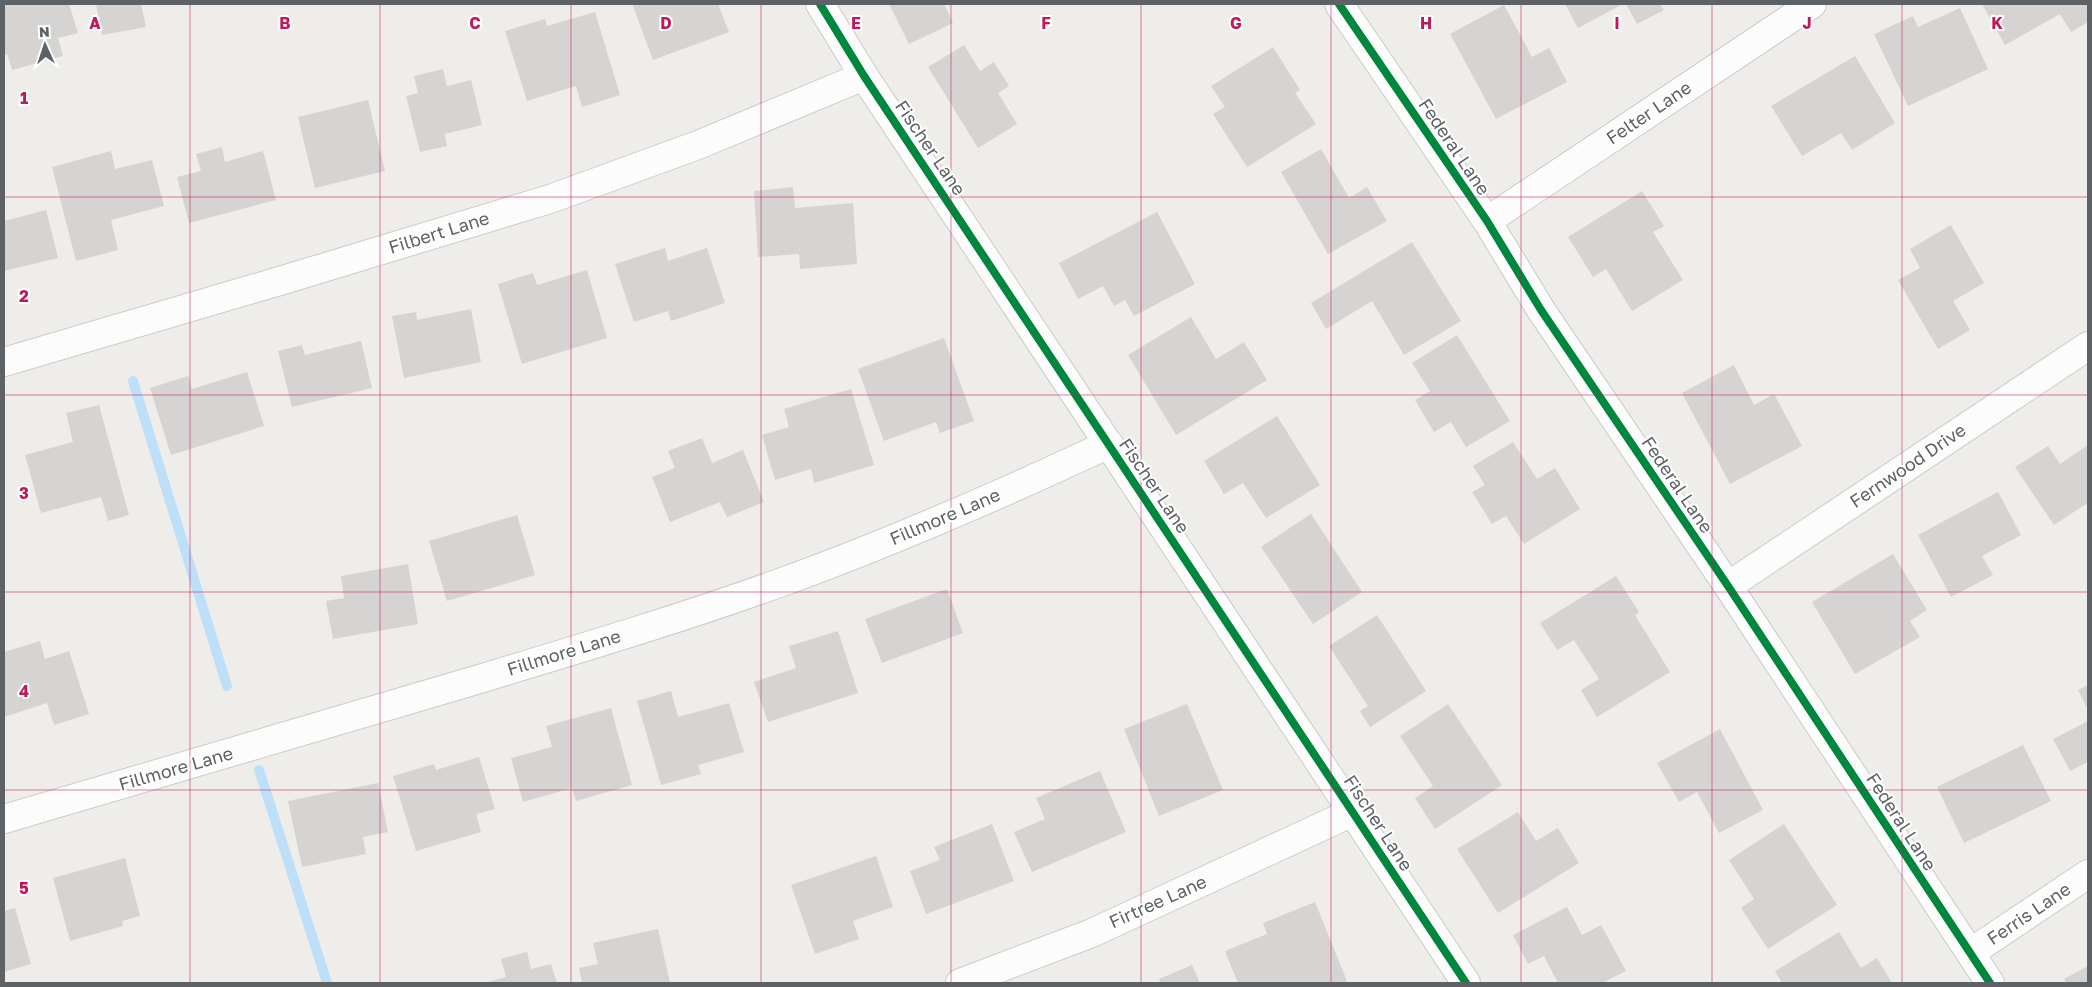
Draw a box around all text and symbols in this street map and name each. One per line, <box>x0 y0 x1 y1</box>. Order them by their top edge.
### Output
text: A <box>89 13 101 33</box>
text: B <box>279 13 291 33</box>
text: C <box>469 13 481 33</box>
text: D <box>660 13 672 33</box>
text: E <box>851 13 861 33</box>
text: F <box>1041 13 1051 33</box>
text: G <box>1230 13 1242 33</box>
text: H <box>1420 13 1432 33</box>
text: I <box>1614 13 1620 33</box>
text: J <box>1802 13 1812 33</box>
text: K <box>1991 13 2003 33</box>
north arrow <box>20 20 70 70</box>
text: N <box>39 23 50 40</box>
street label: Felter Lane <box>1602 76 1695 149</box>
text: 1 <box>20 88 28 108</box>
street label: Federal Lane <box>1414 94 1495 199</box>
street label: Fischer Lane <box>891 96 971 199</box>
street label: Filbert Lane <box>386 206 492 258</box>
text: 2 <box>19 286 29 306</box>
street label: Fernwood Drive <box>1845 418 1970 512</box>
street label: Federal Lane <box>1637 432 1718 537</box>
street label: Fischer Lane <box>1115 434 1195 537</box>
text: 3 <box>19 483 29 503</box>
street label: Fillmore Lane <box>886 483 1003 549</box>
street label: Fillmore Lane <box>504 624 623 680</box>
text: 4 <box>19 681 29 701</box>
street label: Fillmore Lane <box>116 741 235 795</box>
street label: Federal Lane <box>1862 769 1942 874</box>
street label: Fischer Lane <box>1340 770 1418 875</box>
street label: Firtree Lane <box>1105 870 1210 932</box>
street label: Ferris Lane <box>1982 877 2074 949</box>
text: 5 <box>19 878 29 898</box>

